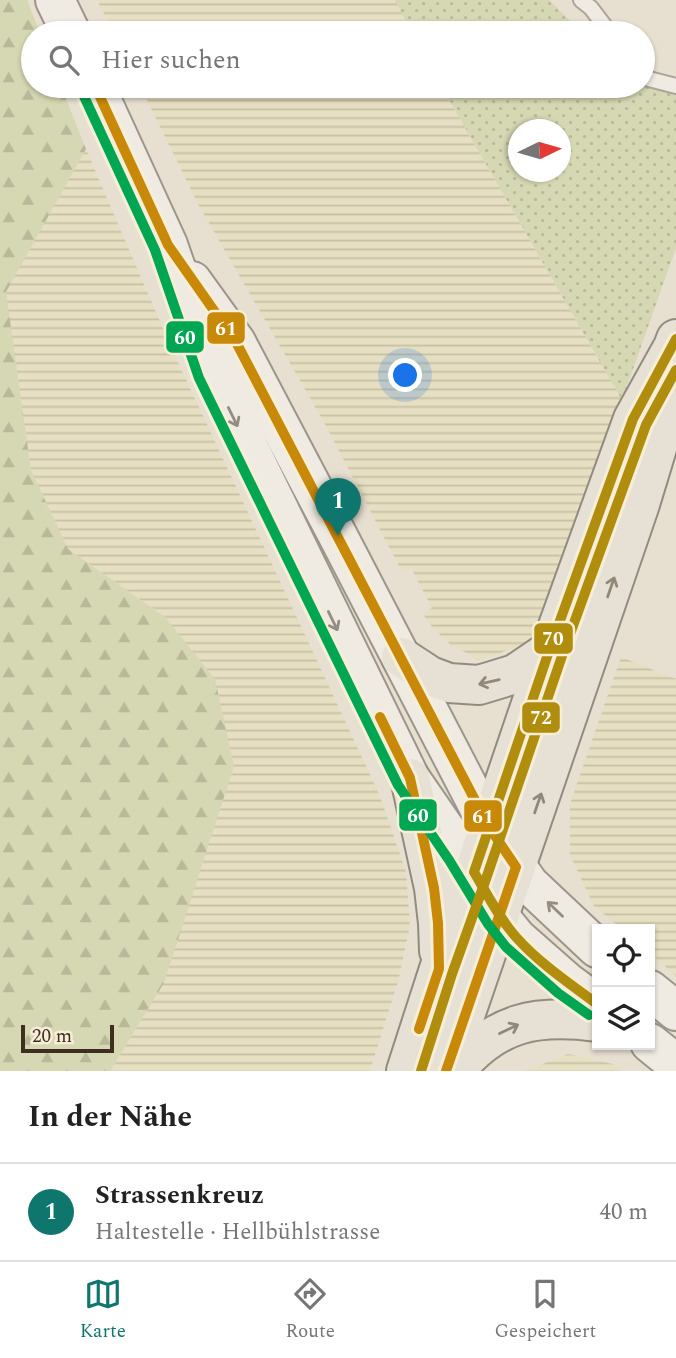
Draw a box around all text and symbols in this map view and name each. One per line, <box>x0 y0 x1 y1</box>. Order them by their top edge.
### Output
search box <box>21 21 655 98</box>
text: Hier suchen <box>101 40 241 80</box>
icon: search <box>45 41 83 79</box>
north arrow <box>508 119 571 182</box>
line badge: 61 <box>206 311 246 345</box>
text: 61 <box>215 315 237 344</box>
line badge: 60 <box>165 320 205 354</box>
text: 60 <box>174 324 196 353</box>
your location <box>388 358 422 392</box>
one-way arrow <box>227 406 240 427</box>
pin: 1 <box>315 478 361 536</box>
one-way arrow <box>606 577 618 599</box>
one-way arrow <box>326 610 340 631</box>
line badge: 70 <box>533 622 574 655</box>
text: 70 <box>542 625 564 654</box>
one-way arrow <box>478 676 501 689</box>
line badge: 72 <box>521 701 561 734</box>
text: 72 <box>530 704 552 733</box>
one-way arrow <box>533 793 546 814</box>
line badge: 60 <box>398 798 438 832</box>
line badge: 61 <box>463 799 503 833</box>
text: 60 <box>407 802 429 831</box>
text: 61 <box>472 803 494 832</box>
one-way arrow <box>547 901 564 918</box>
map controls <box>592 924 655 1050</box>
button: locate <box>592 924 655 987</box>
button: layers <box>592 987 655 1050</box>
scale bar <box>21 1022 114 1054</box>
text: 20 m <box>32 1022 72 1051</box>
one-way arrow <box>498 1022 519 1036</box>
text: In der Nähe <box>28 1094 192 1140</box>
text: Strassenkreuz <box>95 1175 264 1215</box>
text: 1 <box>45 1195 57 1230</box>
text: 40 m <box>599 1195 648 1230</box>
text: Haltestelle · Hellbühlstrasse <box>95 1215 380 1250</box>
tab: Karte <box>80 1275 126 1346</box>
tab: Route <box>285 1275 335 1346</box>
tab: Gespeichert <box>495 1275 596 1346</box>

